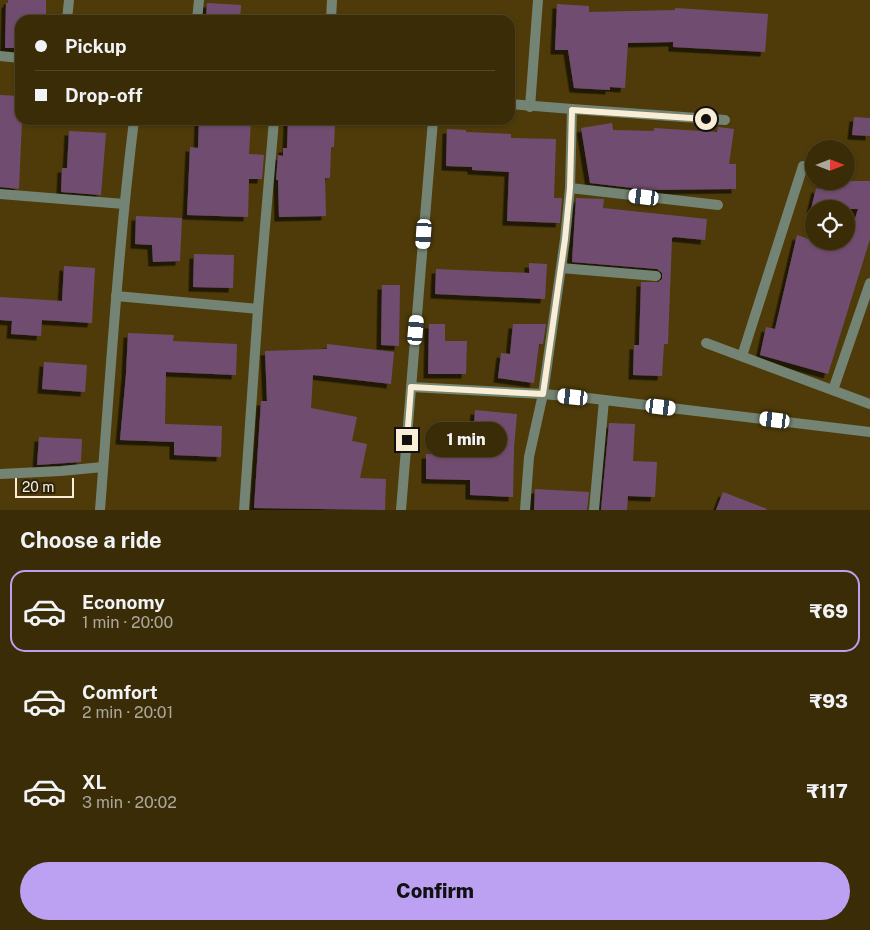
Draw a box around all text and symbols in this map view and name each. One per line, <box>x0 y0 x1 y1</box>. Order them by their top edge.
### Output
text: Pickup <box>65 35 127 57</box>
text: Drop-off <box>65 84 142 106</box>
route start <box>695 108 717 130</box>
north arrow <box>805 140 855 190</box>
map controls <box>805 140 855 250</box>
car <box>628 188 659 206</box>
button: locate <box>805 200 855 250</box>
car <box>415 219 432 249</box>
car <box>407 314 424 346</box>
car <box>557 388 588 406</box>
car <box>645 398 676 416</box>
car <box>759 411 790 429</box>
callout: 1 min <box>424 422 507 458</box>
route end <box>396 429 418 451</box>
text: 1 min <box>446 430 486 449</box>
scale bar <box>15 475 74 498</box>
text: 20 m <box>22 479 54 495</box>
text: Choose a ride <box>20 527 162 553</box>
icon: car <box>22 589 67 634</box>
text: Economy <box>82 591 165 613</box>
text: ₹69 <box>810 600 848 622</box>
text: 1 min · 20:00 <box>82 613 173 632</box>
icon: car <box>22 679 67 724</box>
text: Comfort <box>82 681 158 703</box>
text: ₹93 <box>810 690 848 712</box>
text: 2 min · 20:01 <box>82 703 173 722</box>
icon: car <box>22 769 67 814</box>
text: XL <box>82 771 107 793</box>
text: ₹117 <box>807 780 848 802</box>
text: 3 min · 20:02 <box>82 793 177 812</box>
button: Confirm <box>20 862 850 920</box>

